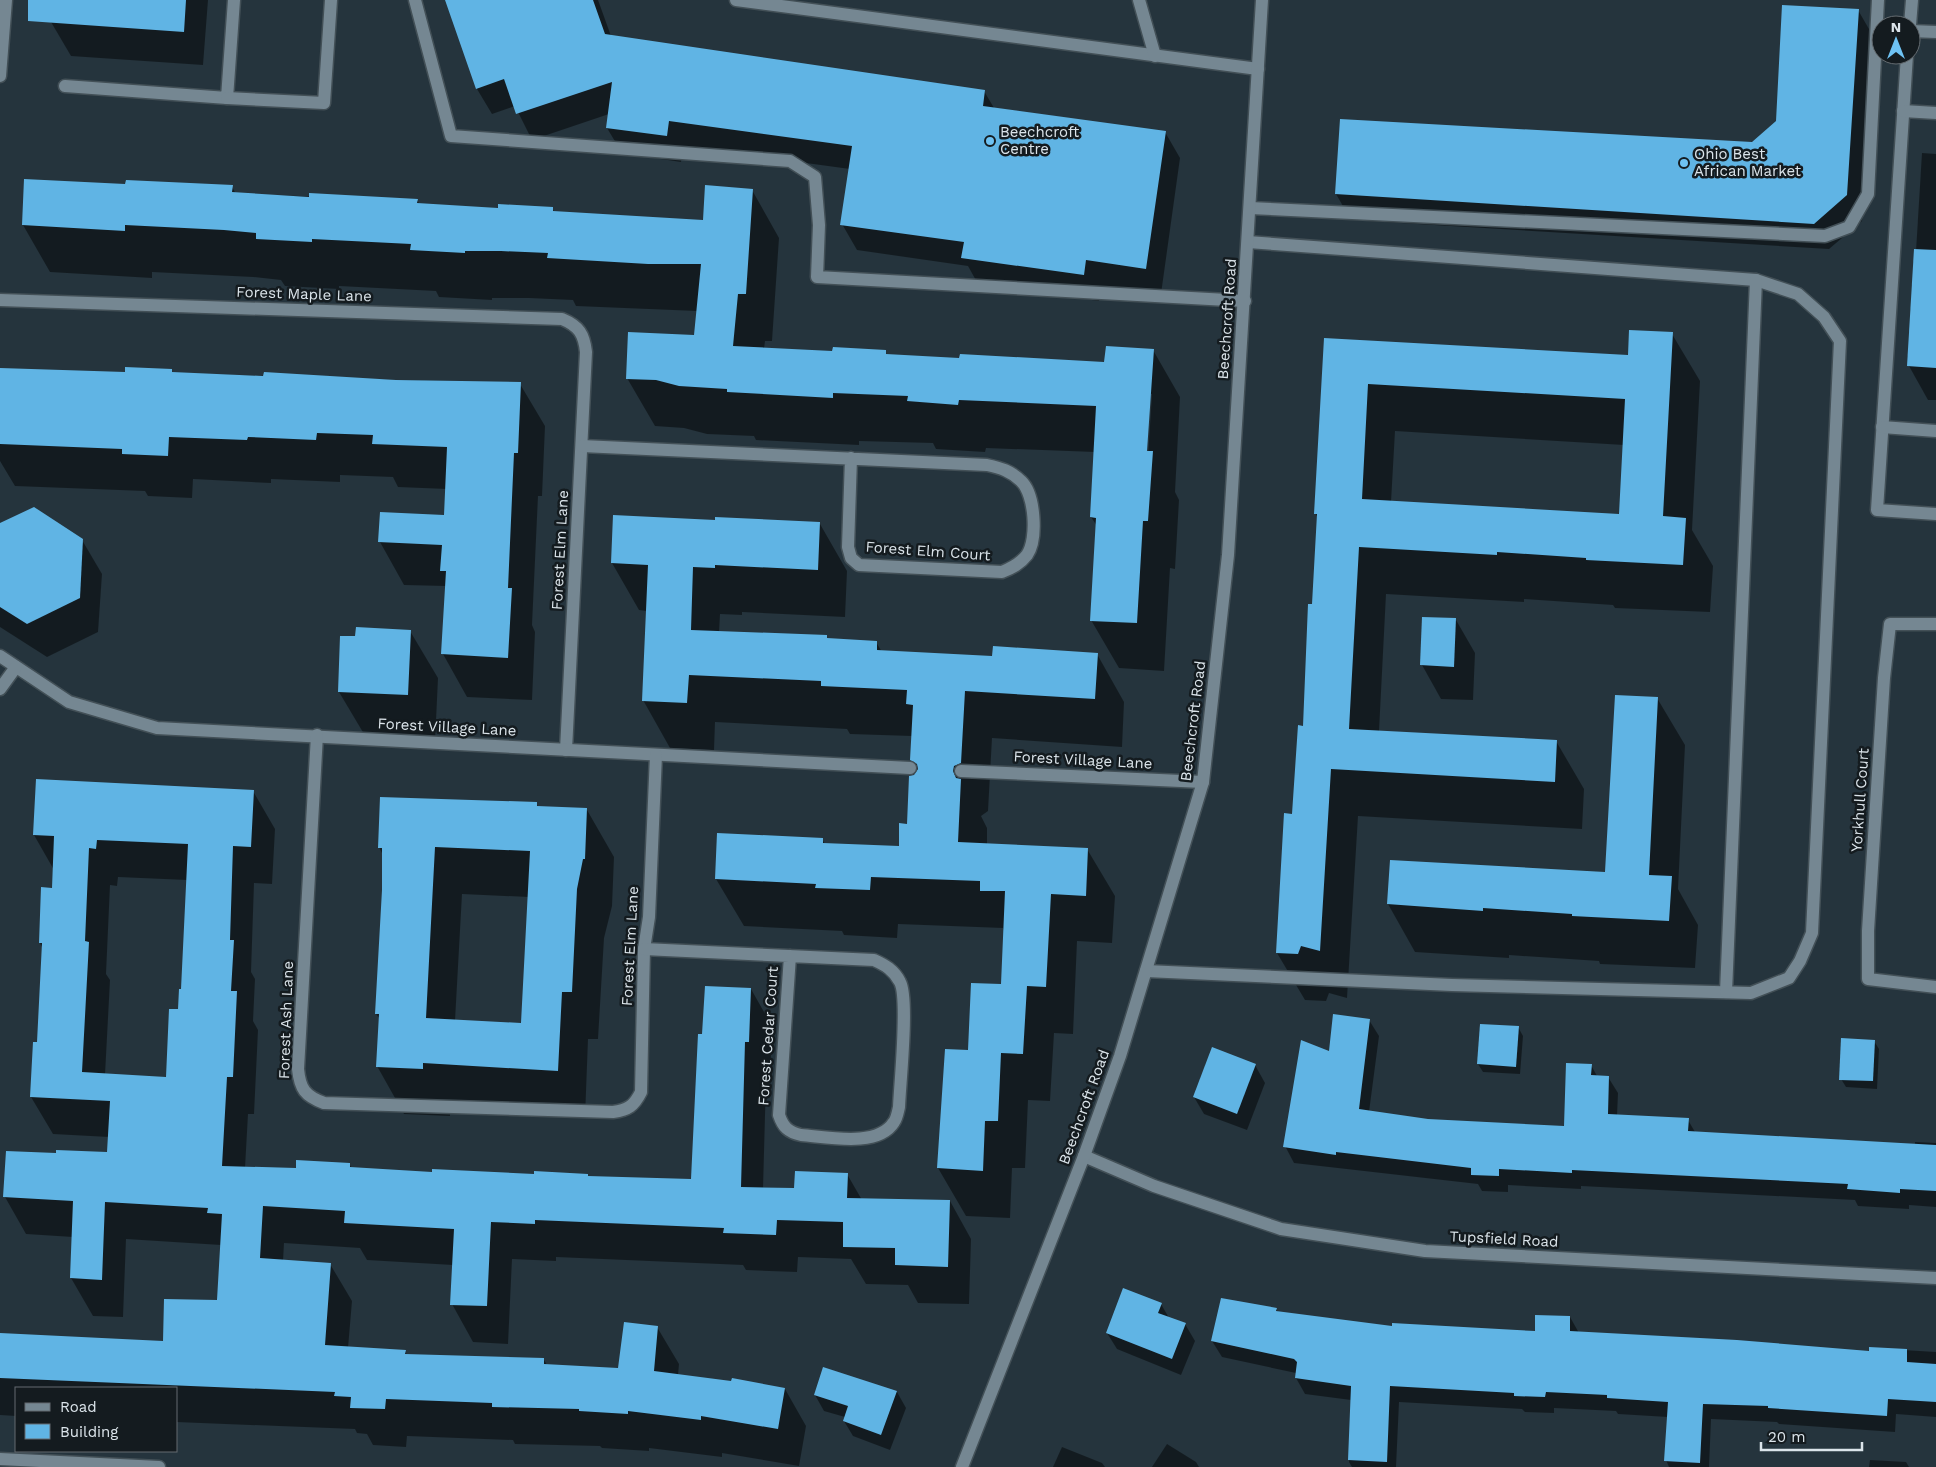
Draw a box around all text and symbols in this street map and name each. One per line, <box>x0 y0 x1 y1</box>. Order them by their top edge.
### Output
north arrow <box>1871 15 1921 65</box>
text: N <box>1891 19 1901 35</box>
place label: Beechcroft Centre <box>1000 123 1080 158</box>
marker: Beechcroft Centre <box>984 135 996 147</box>
place label: Ohio Best African Market <box>1694 145 1802 180</box>
marker: Ohio Best African Market <box>1678 157 1690 169</box>
street label: Beechcroft Road <box>1214 258 1240 380</box>
street label: Forest Maple Lane <box>236 283 372 305</box>
street label: Forest Elm Lane <box>548 490 572 610</box>
street label: Forest Elm Court <box>865 538 992 564</box>
street label: Beechcroft Road <box>1177 660 1209 782</box>
street label: Forest Village Lane <box>377 714 517 740</box>
street label: Forest Village Lane <box>1013 747 1153 773</box>
street label: Yorkhull Court <box>1847 747 1873 852</box>
street label: Forest Elm Lane <box>618 886 642 1006</box>
street label: Forest Ash Lane <box>275 961 297 1079</box>
street label: Forest Cedar Court <box>754 965 782 1106</box>
street label: Beechcroft Road <box>1055 1047 1113 1167</box>
street label: Tupsfield Road <box>1449 1227 1559 1251</box>
legend <box>15 1387 178 1452</box>
text: Road <box>60 1398 97 1416</box>
scale bar <box>1761 1420 1862 1452</box>
text: Building <box>60 1423 118 1441</box>
text: 20 m <box>1768 1428 1806 1446</box>

